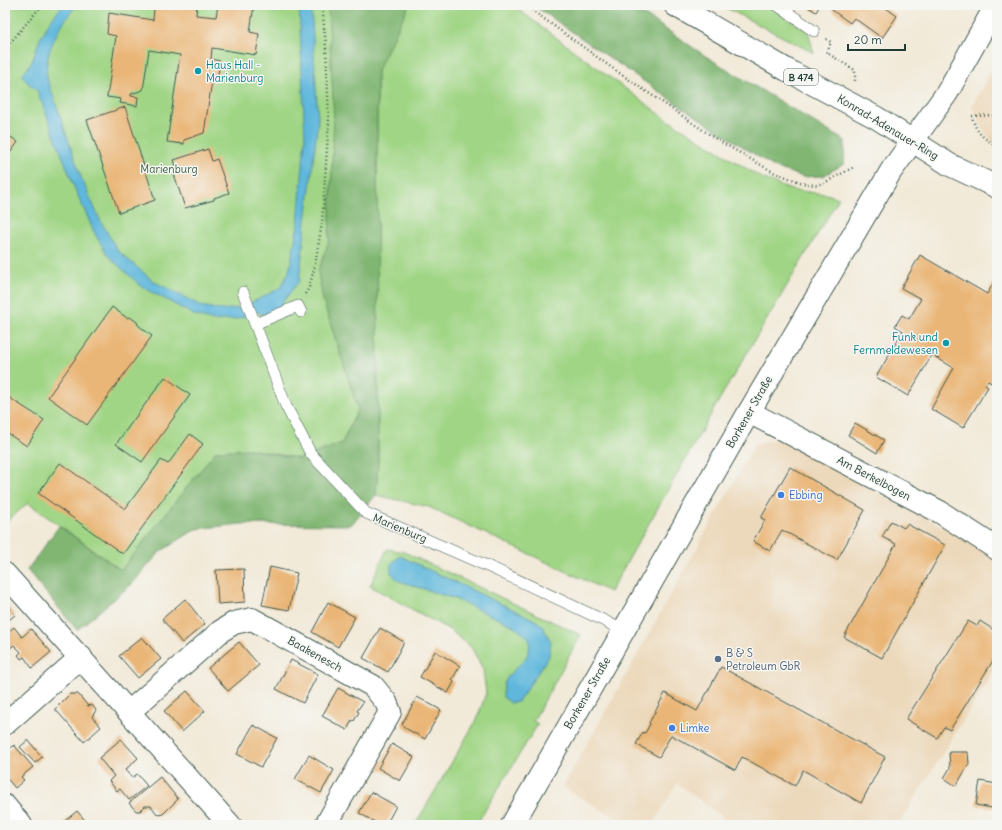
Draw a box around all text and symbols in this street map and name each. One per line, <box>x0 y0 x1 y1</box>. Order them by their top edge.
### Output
scale bar <box>848 26 905 52</box>
text: 20 m <box>854 32 882 47</box>
place label: Haus Hall - Marienburg <box>206 58 263 85</box>
marker: Haus Hall - Marienburg <box>193 66 203 76</box>
road number: B 474 <box>784 69 818 85</box>
street label: Konrad-Adenauer-Ring <box>835 91 941 163</box>
park label: Marienburg <box>140 162 198 176</box>
place label: Funk und Fernmeldewesen <box>853 330 939 357</box>
marker: Funk und Fernmeldewesen <box>941 338 951 348</box>
street label: Borkener Straße <box>723 373 775 451</box>
street label: Am Berkelbogen <box>835 453 913 503</box>
place label: Ebbing <box>789 488 823 502</box>
marker: Ebbing <box>776 490 786 500</box>
street label: Marienburg <box>371 510 429 546</box>
street label: Baakenesch <box>285 633 345 675</box>
place label: B & S Petroleum GbR <box>726 646 800 673</box>
street label: Borkener Straße <box>561 654 613 732</box>
marker: B & S Petroleum GbR <box>713 654 723 664</box>
place label: Limke <box>680 721 710 735</box>
marker: Limke <box>667 723 677 733</box>

